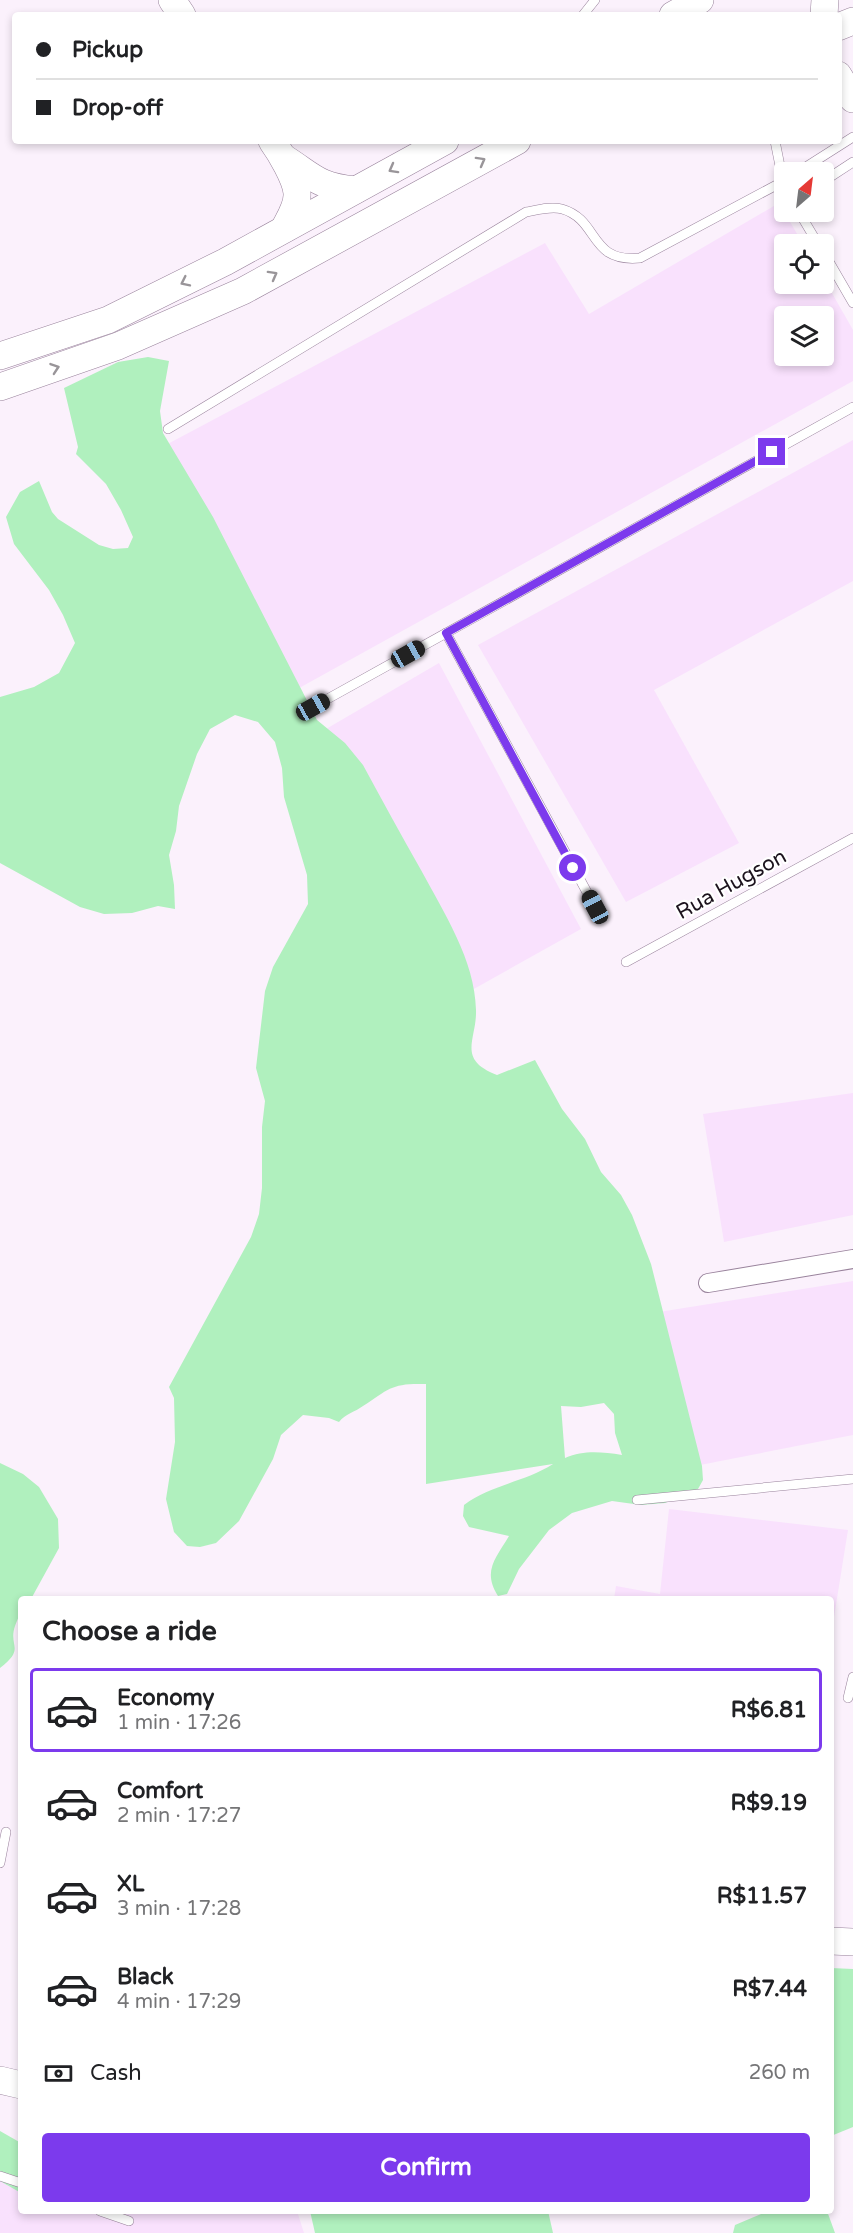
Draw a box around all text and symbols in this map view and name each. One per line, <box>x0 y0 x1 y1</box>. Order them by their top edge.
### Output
text: Pickup <box>72 37 143 63</box>
text: Drop-off <box>72 95 163 121</box>
one-way arrow <box>474 157 485 168</box>
one-way arrow <box>389 162 400 173</box>
north arrow <box>774 162 834 222</box>
map controls <box>774 162 834 366</box>
button: locate <box>774 234 834 294</box>
one-way arrow <box>267 271 277 282</box>
one-way arrow <box>180 274 191 286</box>
button: layers <box>774 306 834 366</box>
one-way arrow <box>49 363 60 375</box>
route end <box>758 438 785 465</box>
car <box>388 637 428 671</box>
car <box>293 690 333 724</box>
street label: Rua Hugson <box>672 844 791 925</box>
route start <box>559 854 586 881</box>
car <box>579 887 611 927</box>
text: Choose a ride <box>42 1615 217 1648</box>
icon: car <box>45 1683 99 1737</box>
text: Economy <box>117 1685 214 1711</box>
text: R$6.81 <box>731 1697 807 1723</box>
text: 1 min · 17:26 <box>117 1711 241 1735</box>
icon: car <box>45 1776 99 1830</box>
text: Comfort <box>117 1778 203 1804</box>
text: R$9.19 <box>731 1790 807 1816</box>
text: 2 min · 17:27 <box>117 1804 241 1828</box>
icon: car <box>45 1869 99 1923</box>
text: XL <box>117 1871 144 1897</box>
text: R$11.57 <box>717 1883 807 1909</box>
text: 3 min · 17:28 <box>117 1897 241 1921</box>
icon: car <box>45 1962 99 2016</box>
text: Black <box>117 1964 174 1990</box>
text: R$7.44 <box>732 1976 807 2002</box>
text: 4 min · 17:29 <box>117 1990 241 2014</box>
icon: cash <box>42 2057 75 2090</box>
text: Cash <box>90 2060 142 2086</box>
text: 260 m <box>749 2061 810 2085</box>
button: Confirm <box>42 2133 810 2202</box>

